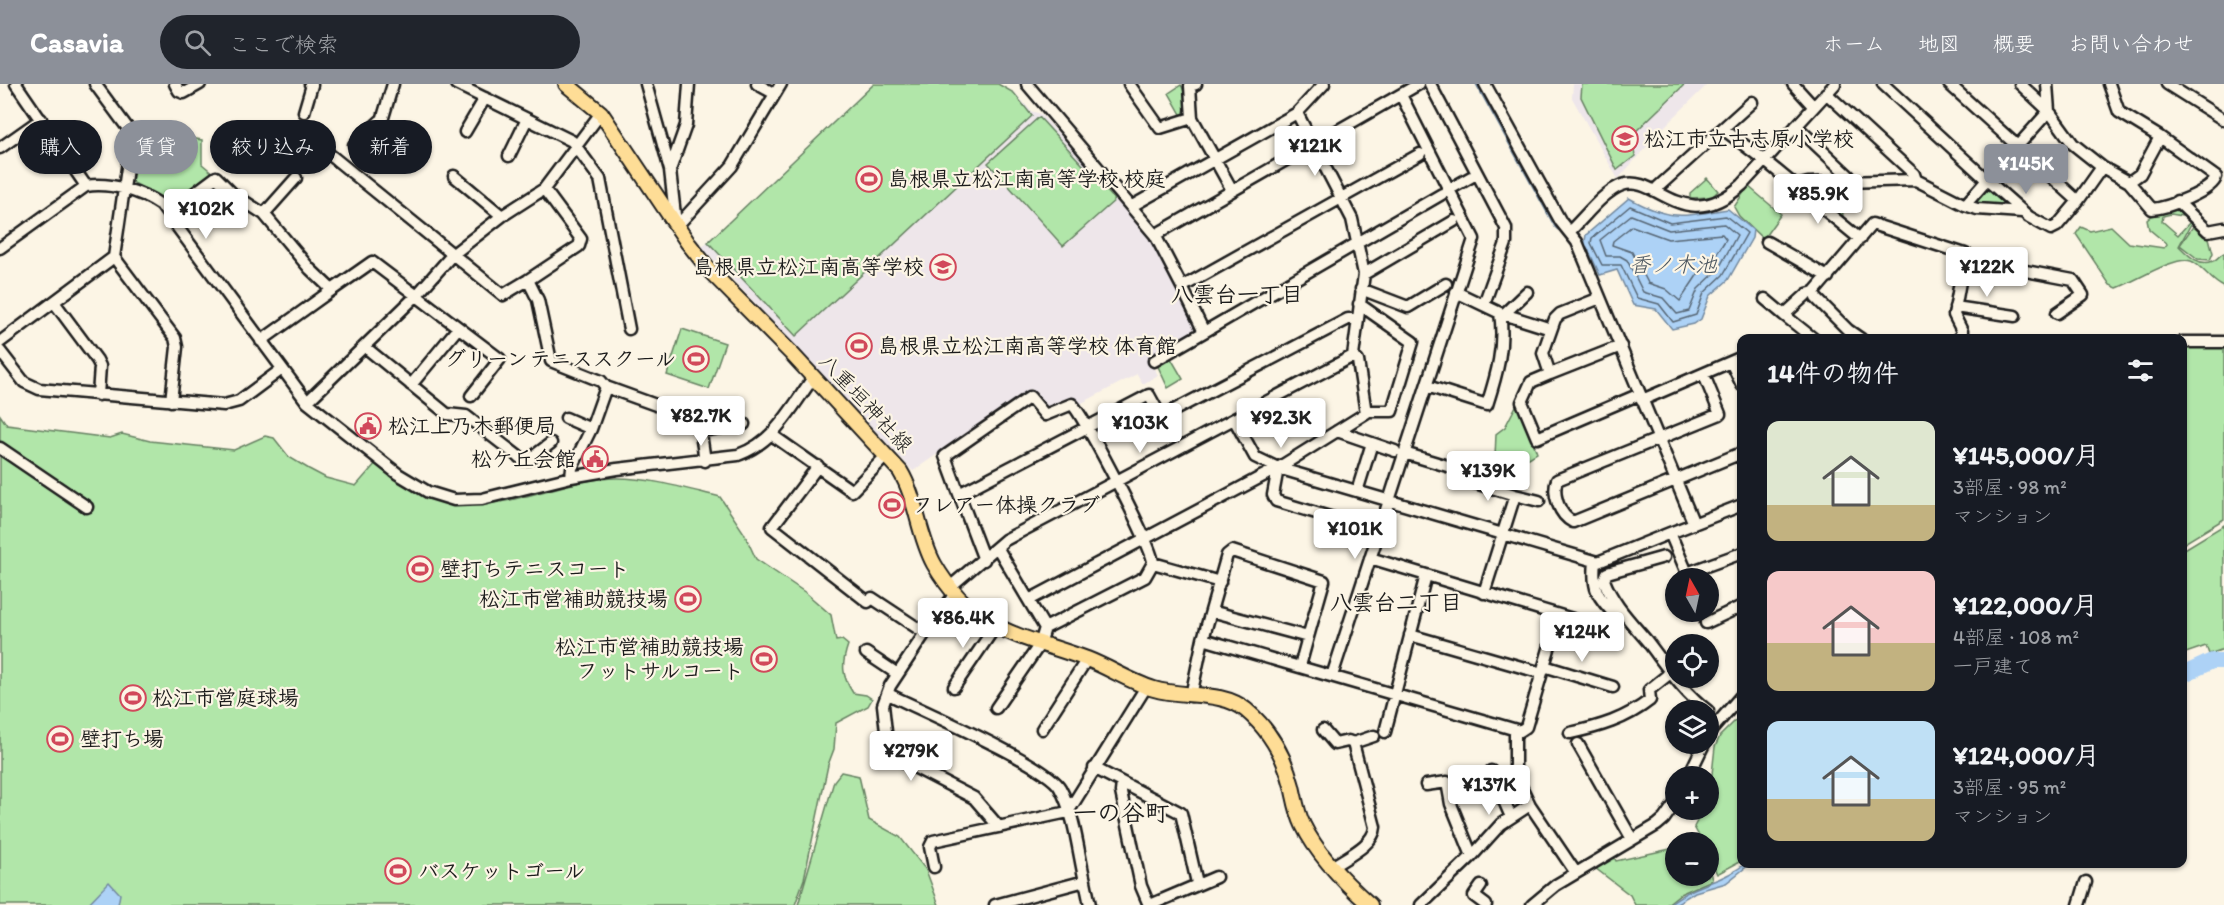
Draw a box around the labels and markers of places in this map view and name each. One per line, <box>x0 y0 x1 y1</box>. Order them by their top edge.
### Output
school or university icon: 松江市立古志原小学校 <box>1610 124 1640 154</box>
pin: ¥121K <box>1273 126 1357 177</box>
place label: 松江市立古志原小学校 <box>1644 126 1854 151</box>
pin: ¥145K <box>1984 144 2068 195</box>
sports icon: 島根県立松江南高等学校 校庭 <box>854 164 884 194</box>
place label: 島根県立松江南高等学校 校庭 <box>888 166 1166 191</box>
pin: ¥85.9K <box>1769 174 1867 225</box>
pin: ¥102K <box>164 189 248 240</box>
pin: ¥122K <box>1945 247 2029 298</box>
school or university icon: 島根県立松江南高等学校 <box>928 252 958 282</box>
place label: 島根県立松江南高等学校 <box>693 254 924 279</box>
sports icon: 島根県立松江南高等学校 体育館 <box>844 331 874 361</box>
place label: 島根県立松江南高等学校 体育館 <box>878 333 1177 358</box>
sports icon: グリーンテニススクール <box>681 344 711 374</box>
place label: グリーンテニススクール <box>445 346 676 371</box>
pin: ¥82.7K <box>652 396 750 447</box>
pin: ¥92.3K <box>1232 398 1330 449</box>
pin: ¥103K <box>1098 403 1182 454</box>
public building icon: 松江上乃木郵便局 <box>353 411 383 441</box>
place label: 松江上乃木郵便局 <box>388 413 556 438</box>
public building icon: 松ケ丘会館 <box>580 444 610 474</box>
place label: 松ケ丘会館 <box>471 446 576 471</box>
pin: ¥139K <box>1446 451 1530 502</box>
sports icon: フレアー体操クラブ <box>877 490 907 520</box>
place label: フレアー体操クラブ <box>912 492 1100 517</box>
pin: ¥101K <box>1313 509 1397 560</box>
sports icon: 壁打ちテニスコート <box>405 554 435 584</box>
place label: 壁打ちテニスコート <box>440 556 629 581</box>
sports icon: 松江市営補助競技場 <box>673 584 703 614</box>
place label: 松江市営補助競技場 <box>479 586 668 611</box>
pin: ¥86.4K <box>914 598 1012 649</box>
pin: ¥124K <box>1540 612 1624 663</box>
place label: 松江市営補助競技場 フットサルコート <box>555 634 744 683</box>
sports icon: 松江市営補助競技場 フットサルコート <box>749 644 779 674</box>
sports icon: 松江市営庭球場 <box>118 683 148 713</box>
place label: 松江市営庭球場 <box>152 685 299 710</box>
sports icon: 壁打ち場 <box>45 724 75 754</box>
place label: 壁打ち場 <box>80 726 164 751</box>
pin: ¥279K <box>869 731 953 782</box>
pin: ¥137K <box>1447 765 1531 816</box>
sports icon: バスケットゴール <box>383 856 413 886</box>
place label: バスケットゴール <box>418 858 585 883</box>

